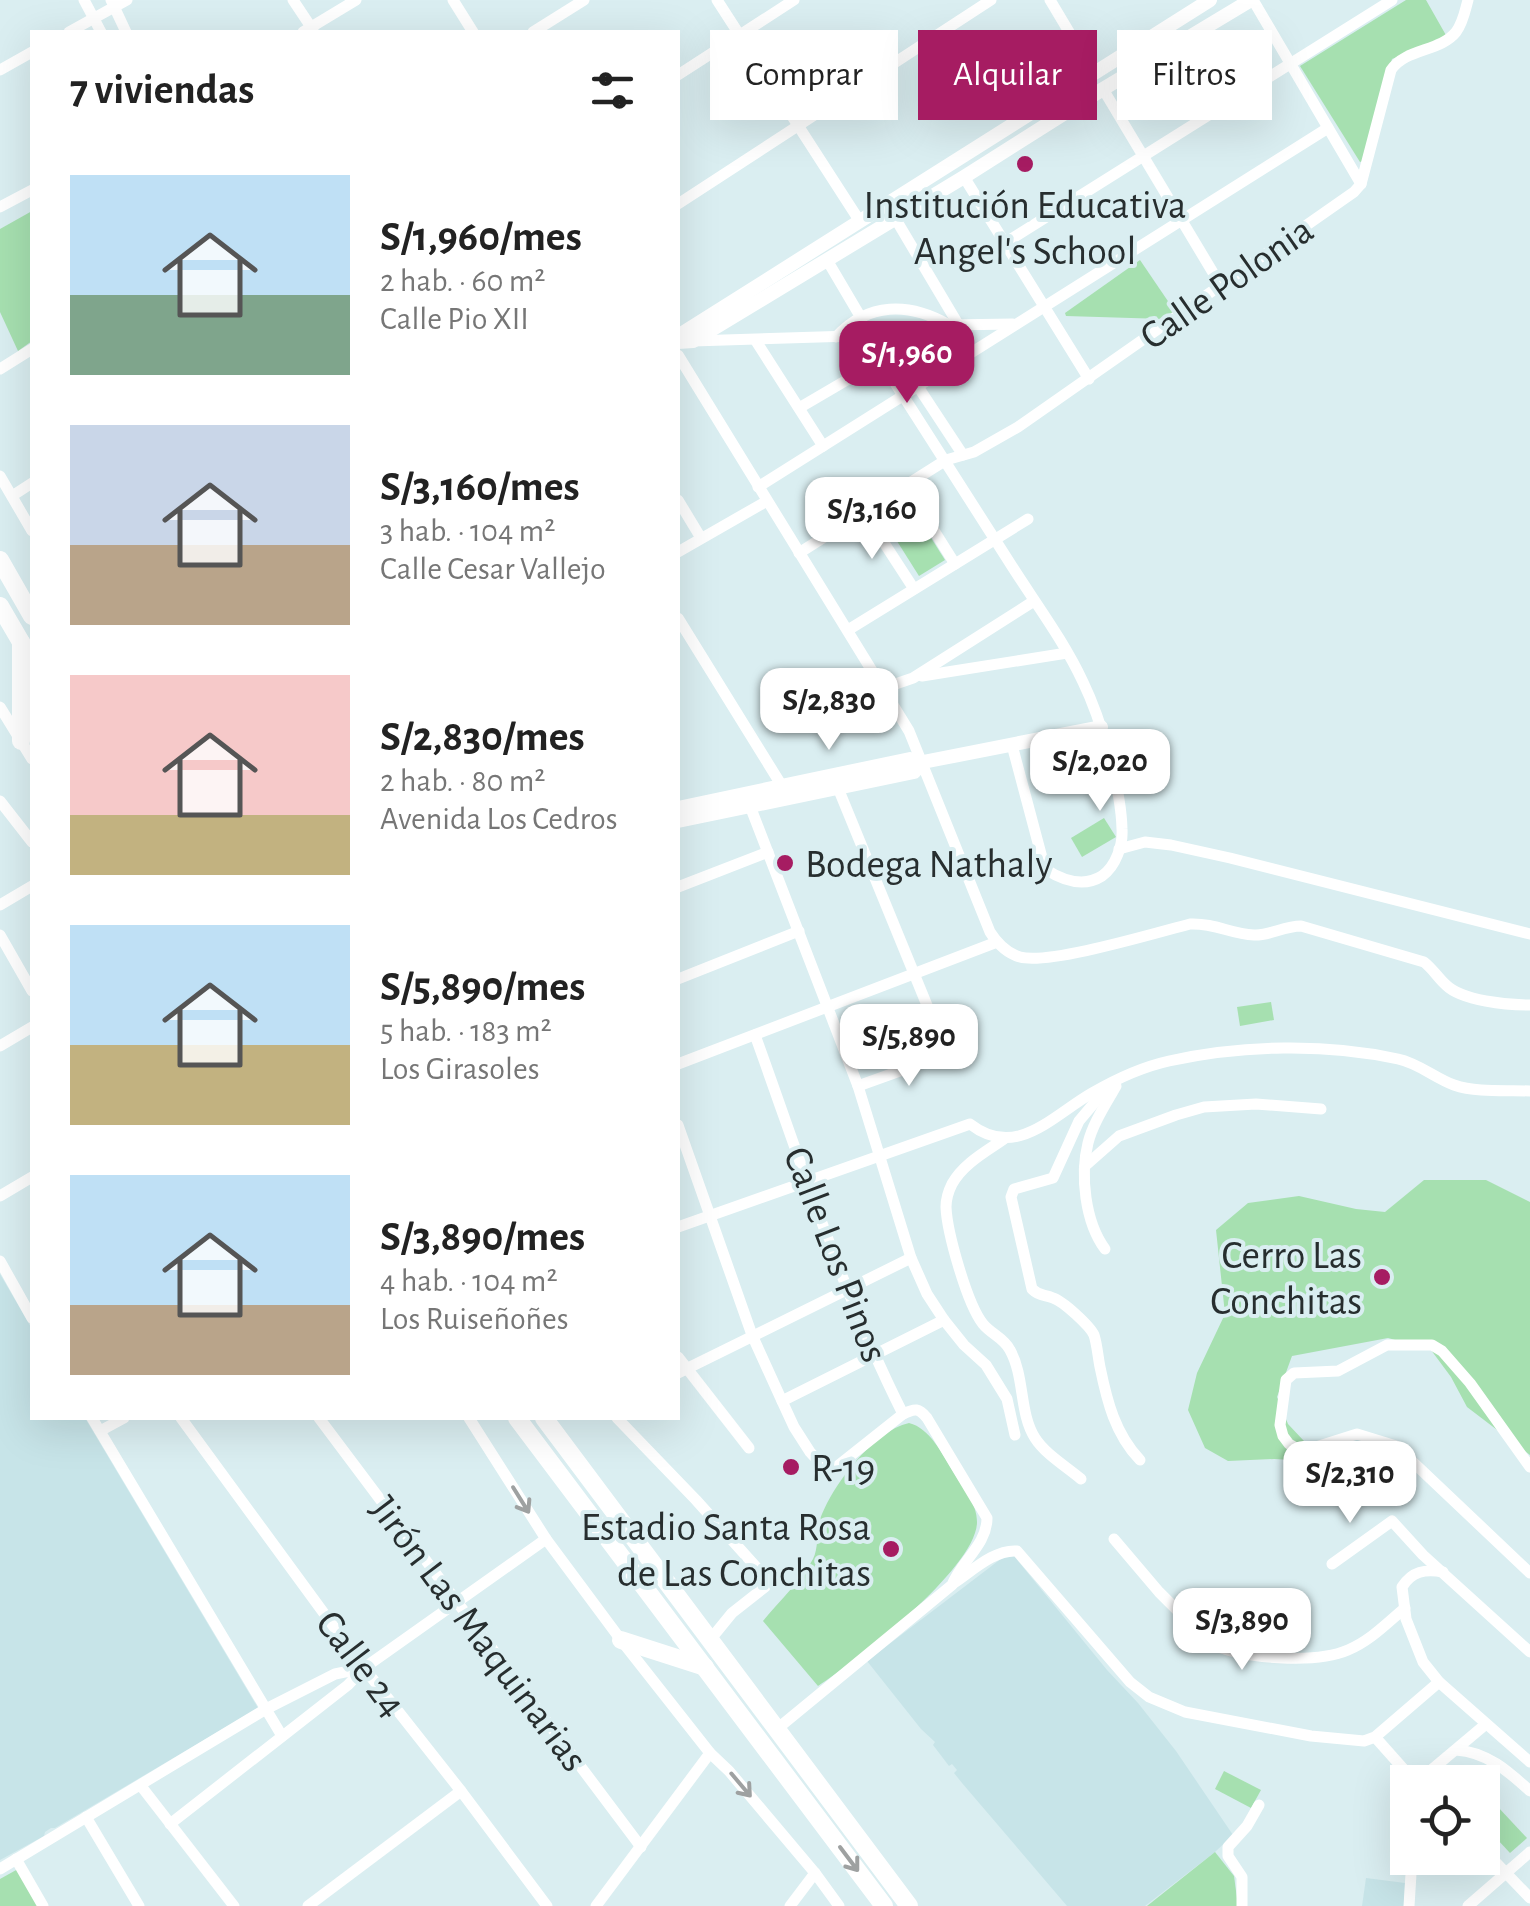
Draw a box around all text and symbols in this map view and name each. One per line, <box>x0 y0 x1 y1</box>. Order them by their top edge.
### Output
chip: Comprar <box>710 30 898 120</box>
chip: Alquilar <box>918 30 1097 120</box>
chip: Filtros <box>1117 30 1272 120</box>
icon: filters <box>585 63 640 118</box>
text: 7 viviendas <box>70 69 254 111</box>
marker: Institución Educativa Angel's School <box>1014 153 1036 175</box>
place label: Institución Educativa Angel's School <box>864 186 1186 272</box>
street label: Calle Polonia <box>1133 210 1321 358</box>
icon: home <box>150 215 270 335</box>
text: S/1,960/mes <box>380 216 582 258</box>
text: 2 hab. · 60 m² <box>380 265 545 297</box>
text: Calle Pio XII <box>380 303 529 335</box>
pin: S/1,960 <box>815 321 999 406</box>
text: S/1,960 <box>861 337 953 369</box>
icon: home <box>150 465 270 585</box>
text: S/3,160/mes <box>380 466 580 508</box>
pin: S/3,160 <box>780 477 964 562</box>
text: S/3,160 <box>827 493 917 525</box>
text: 3 hab. · 104 m² <box>380 515 555 547</box>
text: Calle Cesar Vallejo <box>380 553 606 585</box>
pin: S/2,830 <box>737 668 921 753</box>
text: S/2,830 <box>782 684 876 716</box>
icon: home <box>150 715 270 835</box>
text: S/2,830/mes <box>380 716 585 758</box>
pin: S/2,020 <box>1008 729 1192 814</box>
text: S/2,020 <box>1052 745 1148 777</box>
text: 2 hab. · 80 m² <box>380 765 546 797</box>
text: Avenida Los Cedros <box>380 803 618 835</box>
place label: Bodega Nathaly <box>805 845 1052 885</box>
marker: Bodega Nathaly <box>774 852 796 874</box>
icon: home <box>150 965 270 1085</box>
text: S/5,890/mes <box>380 966 585 1008</box>
pin: S/5,890 <box>817 1004 1001 1089</box>
text: 5 hab. · 183 m² <box>380 1015 552 1047</box>
text: S/5,890 <box>862 1020 956 1052</box>
text: Los Girasoles <box>380 1053 540 1085</box>
street label: Calle Los Pinos <box>776 1142 894 1368</box>
icon: home <box>150 1215 270 1335</box>
text: S/3,890/mes <box>380 1216 585 1258</box>
place label: Cerro Las Conchitas <box>1210 1236 1362 1322</box>
text: 4 hab. · 104 m² <box>380 1265 558 1297</box>
marker: Cerro Las Conchitas <box>1371 1266 1393 1288</box>
text: Los Ruiseñoñes <box>380 1303 568 1335</box>
pin: S/2,310 <box>1258 1441 1442 1526</box>
place label: R-19 <box>811 1449 875 1489</box>
marker: R-19 <box>780 1456 802 1478</box>
text: S/2,310 <box>1305 1457 1395 1489</box>
one-way arrow <box>511 1485 532 1514</box>
street label: Jirón Las Maquinarias <box>362 1489 594 1779</box>
place label: Estadio Santa Rosa de Las Conchitas <box>581 1508 871 1594</box>
marker: Estadio Santa Rosa de Las Conchitas <box>880 1538 902 1560</box>
pin: S/3,890 <box>1150 1588 1334 1673</box>
street label: Calle 24 <box>308 1604 413 1725</box>
text: S/3,890 <box>1195 1604 1289 1636</box>
map controls <box>1390 1765 1500 1875</box>
button: locate <box>1390 1765 1500 1875</box>
one-way arrow <box>729 1771 751 1797</box>
one-way arrow <box>839 1845 860 1872</box>

